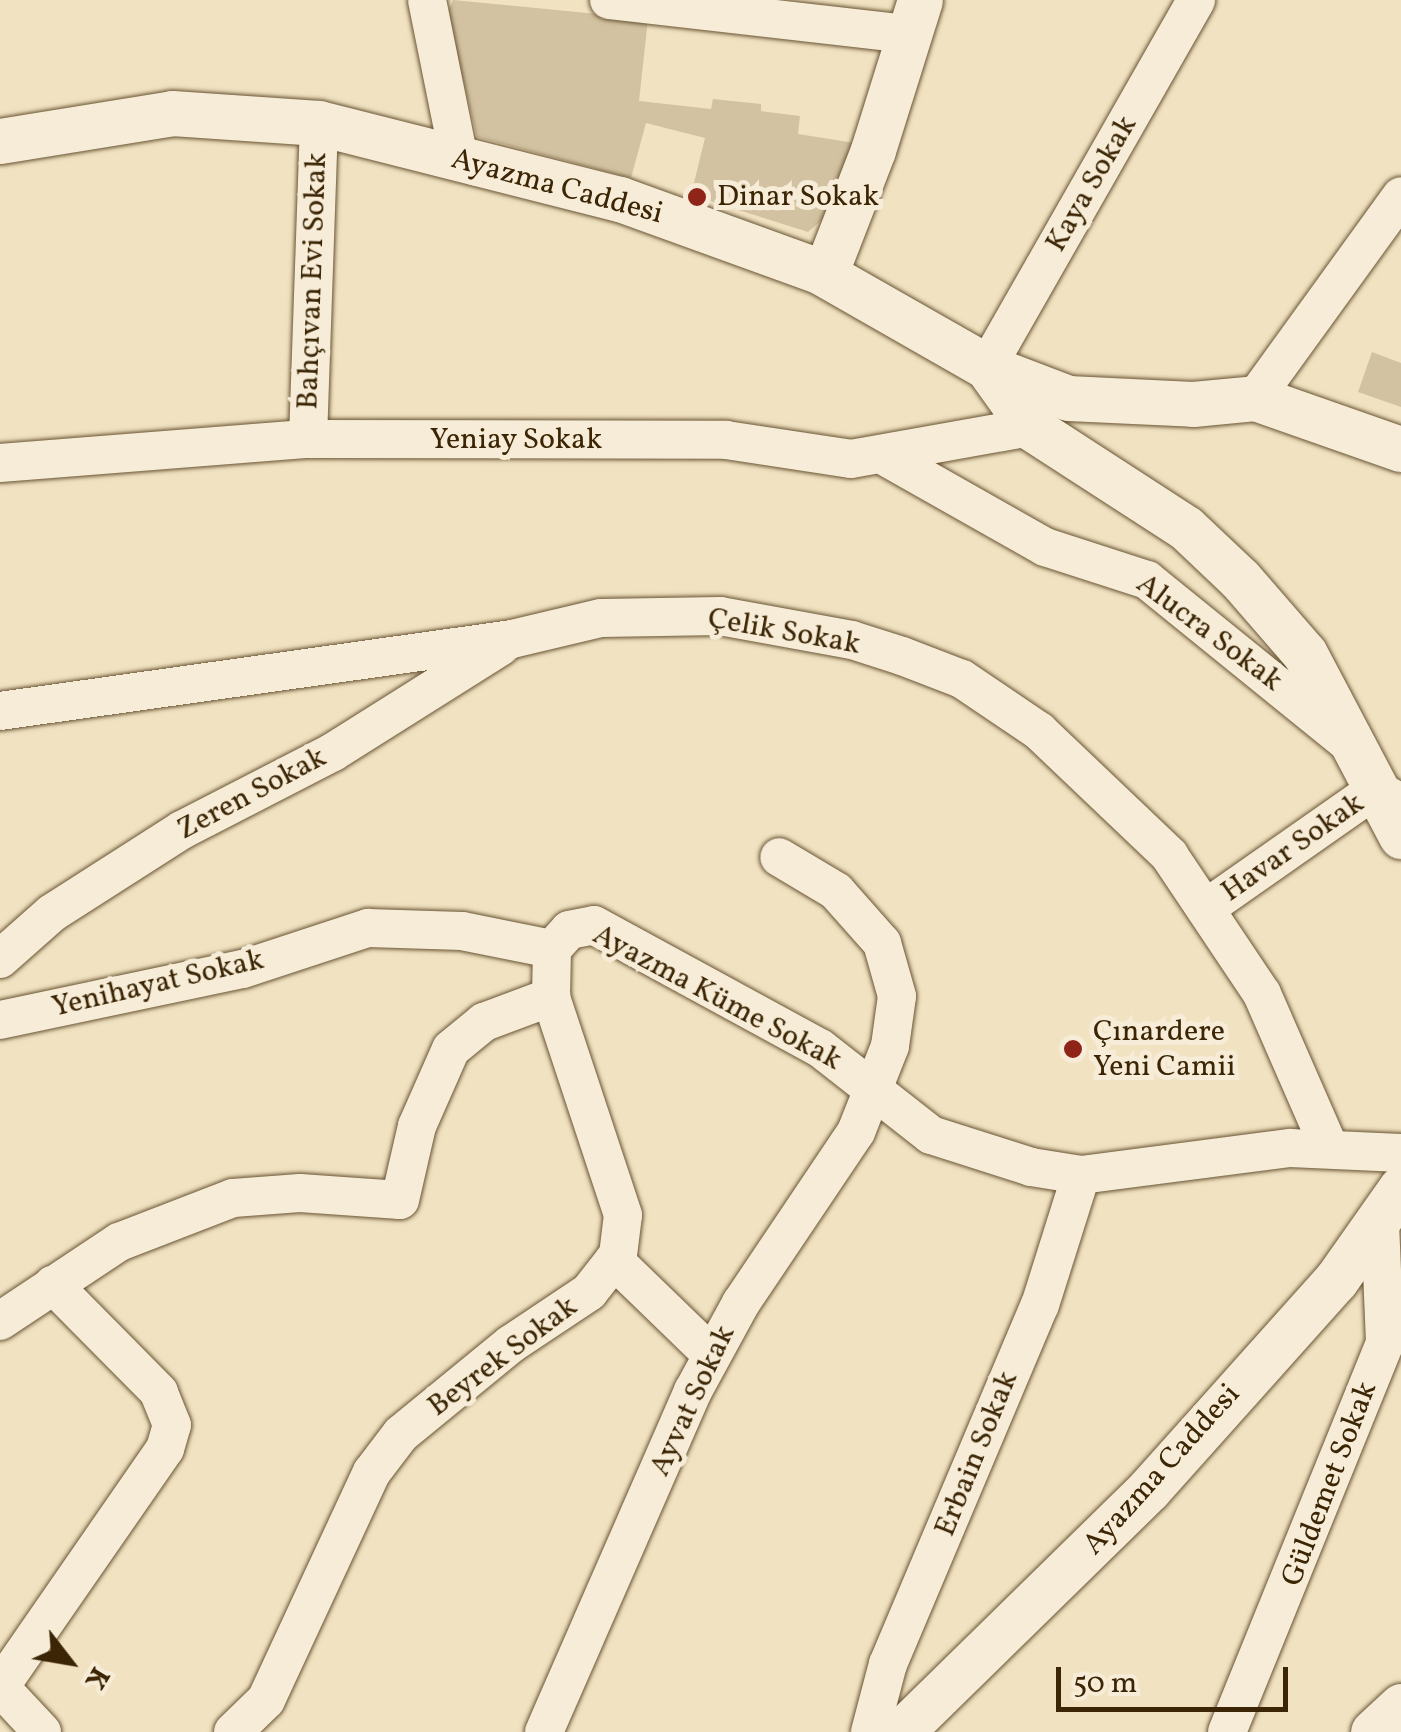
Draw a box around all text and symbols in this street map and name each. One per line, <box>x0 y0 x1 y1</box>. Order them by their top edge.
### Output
street label: Kaya Sokak <box>1039 109 1145 259</box>
street label: Ayazma Caddesi <box>447 141 667 233</box>
street label: Bahçıvan Evi Sokak <box>291 152 335 410</box>
place label: Dinar Sokak <box>717 179 879 215</box>
marker: Dinar Sokak <box>686 186 708 208</box>
street label: Yeniay Sokak <box>429 422 603 458</box>
street label: Alucra Sokak <box>1129 566 1289 700</box>
street label: Çelik Sokak <box>705 601 863 663</box>
street label: Zeren Sokak <box>171 740 333 848</box>
street label: Havar Sokak <box>1215 786 1371 910</box>
street label: Ayazma Küme Sokak <box>586 917 848 1079</box>
street label: Yenihayat Sokak <box>49 942 267 1026</box>
place label: Çınardere Yeni Camii <box>1093 1014 1235 1084</box>
marker: Çınardere Yeni Camii <box>1062 1038 1084 1060</box>
street label: Beyrek Sokak <box>421 1289 585 1425</box>
street label: Ayvat Sokak <box>642 1320 744 1482</box>
street label: Erbain Sokak <box>928 1366 1026 1542</box>
street label: Ayazma Caddesi <box>1076 1377 1248 1563</box>
street label: Güldemet Sokak <box>1274 1377 1386 1591</box>
north arrow <box>20 1612 120 1712</box>
scale bar <box>1061 1647 1294 1709</box>
text: K <box>74 1659 118 1696</box>
text: 50 m <box>1073 1663 1137 1705</box>

